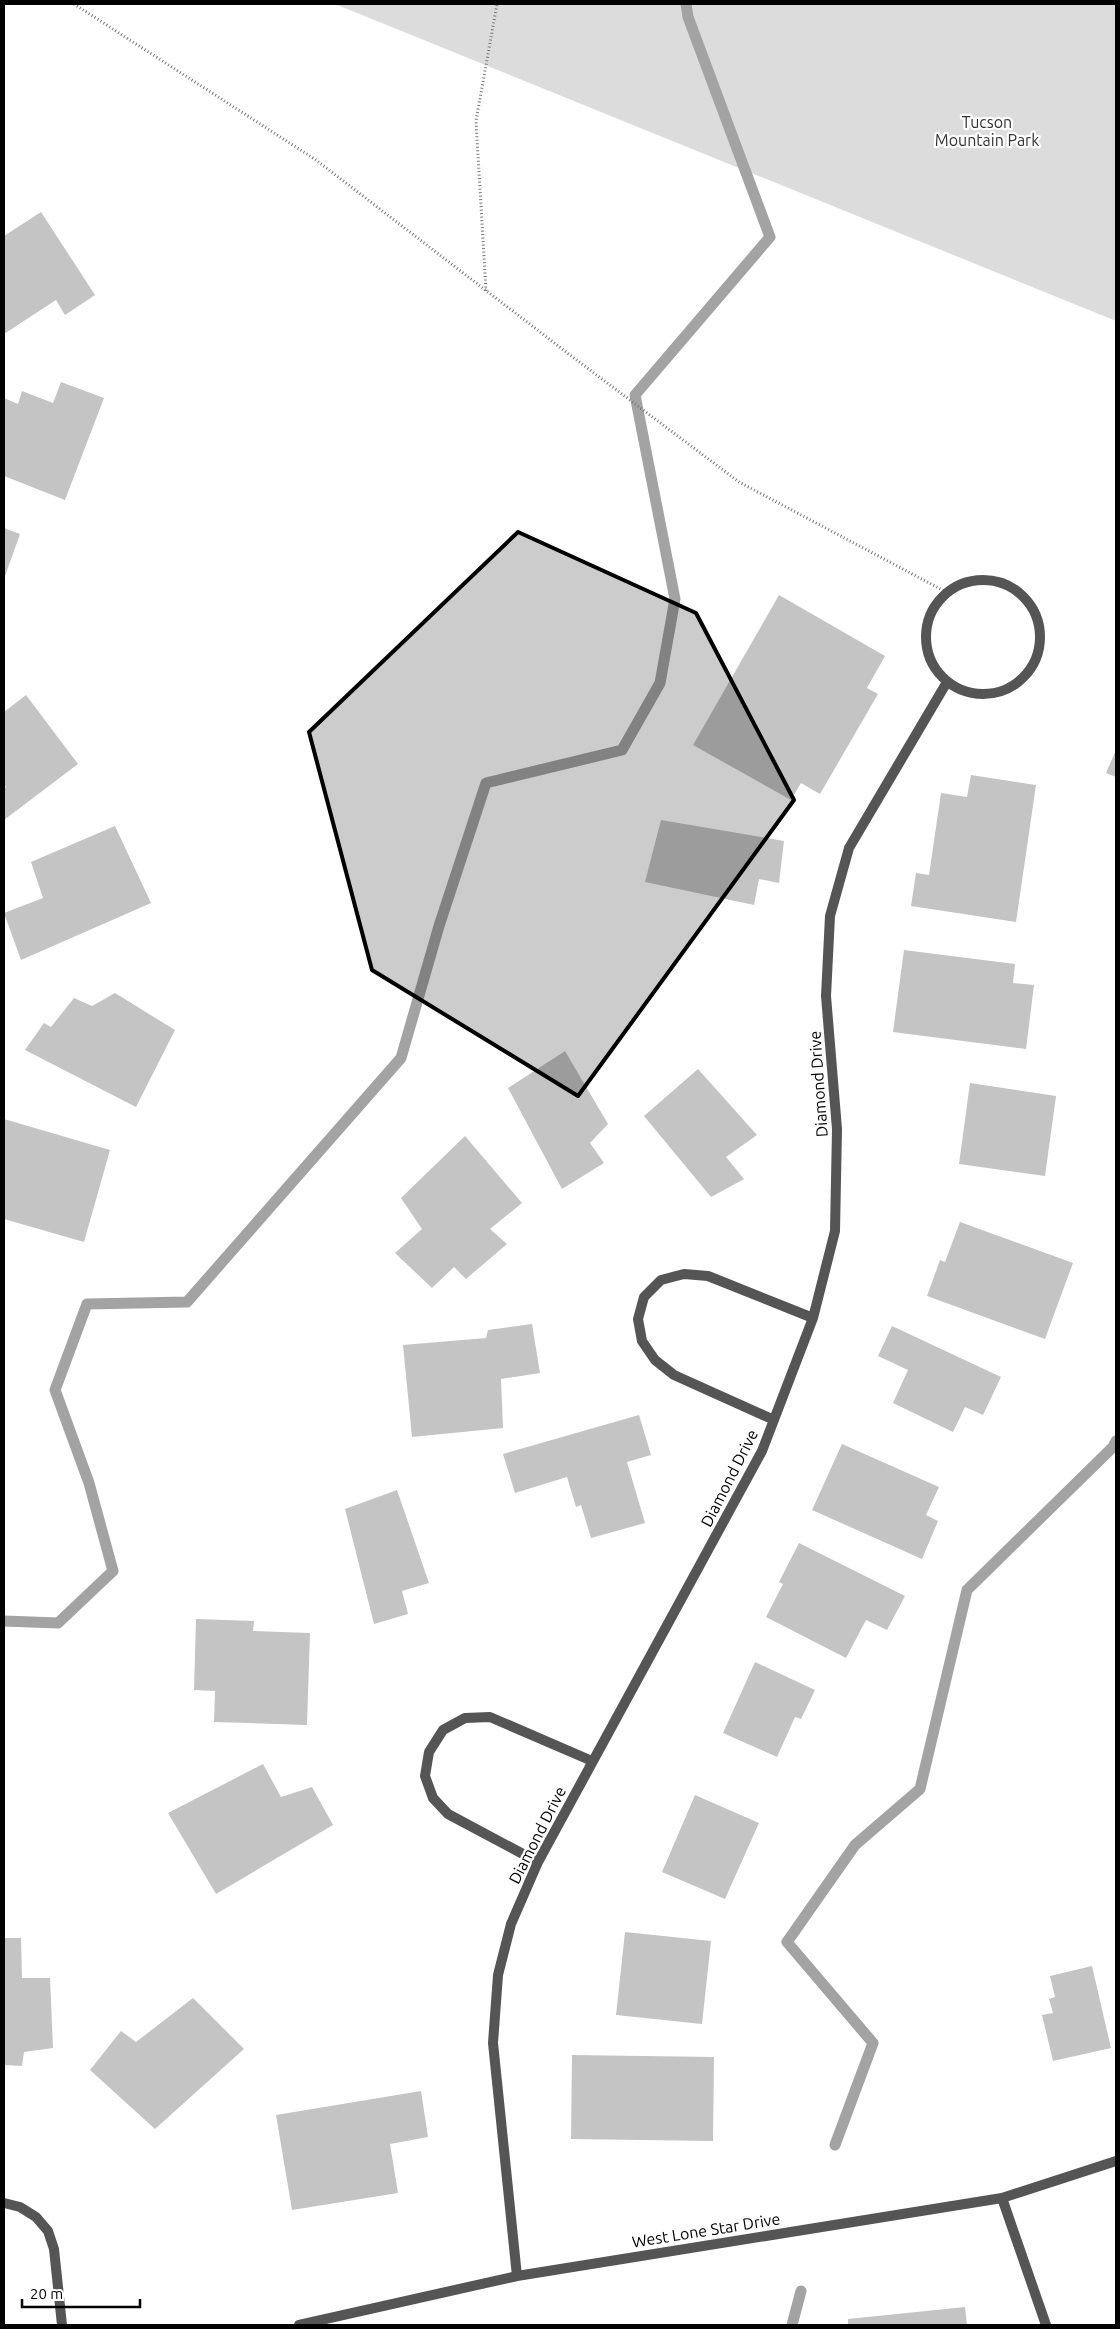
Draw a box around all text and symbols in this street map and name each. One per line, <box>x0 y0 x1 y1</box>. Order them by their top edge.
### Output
park label: Tucson Mountain Park <box>935 113 1039 149</box>
street label: Diamond Drive <box>805 1030 831 1138</box>
street label: Diamond Drive <box>697 1426 761 1530</box>
street label: Diamond Drive <box>505 1783 569 1887</box>
street label: West Lone Star Drive <box>631 2209 781 2251</box>
scale bar <box>22 2276 140 2308</box>
text: 20 m <box>30 2285 63 2302</box>

